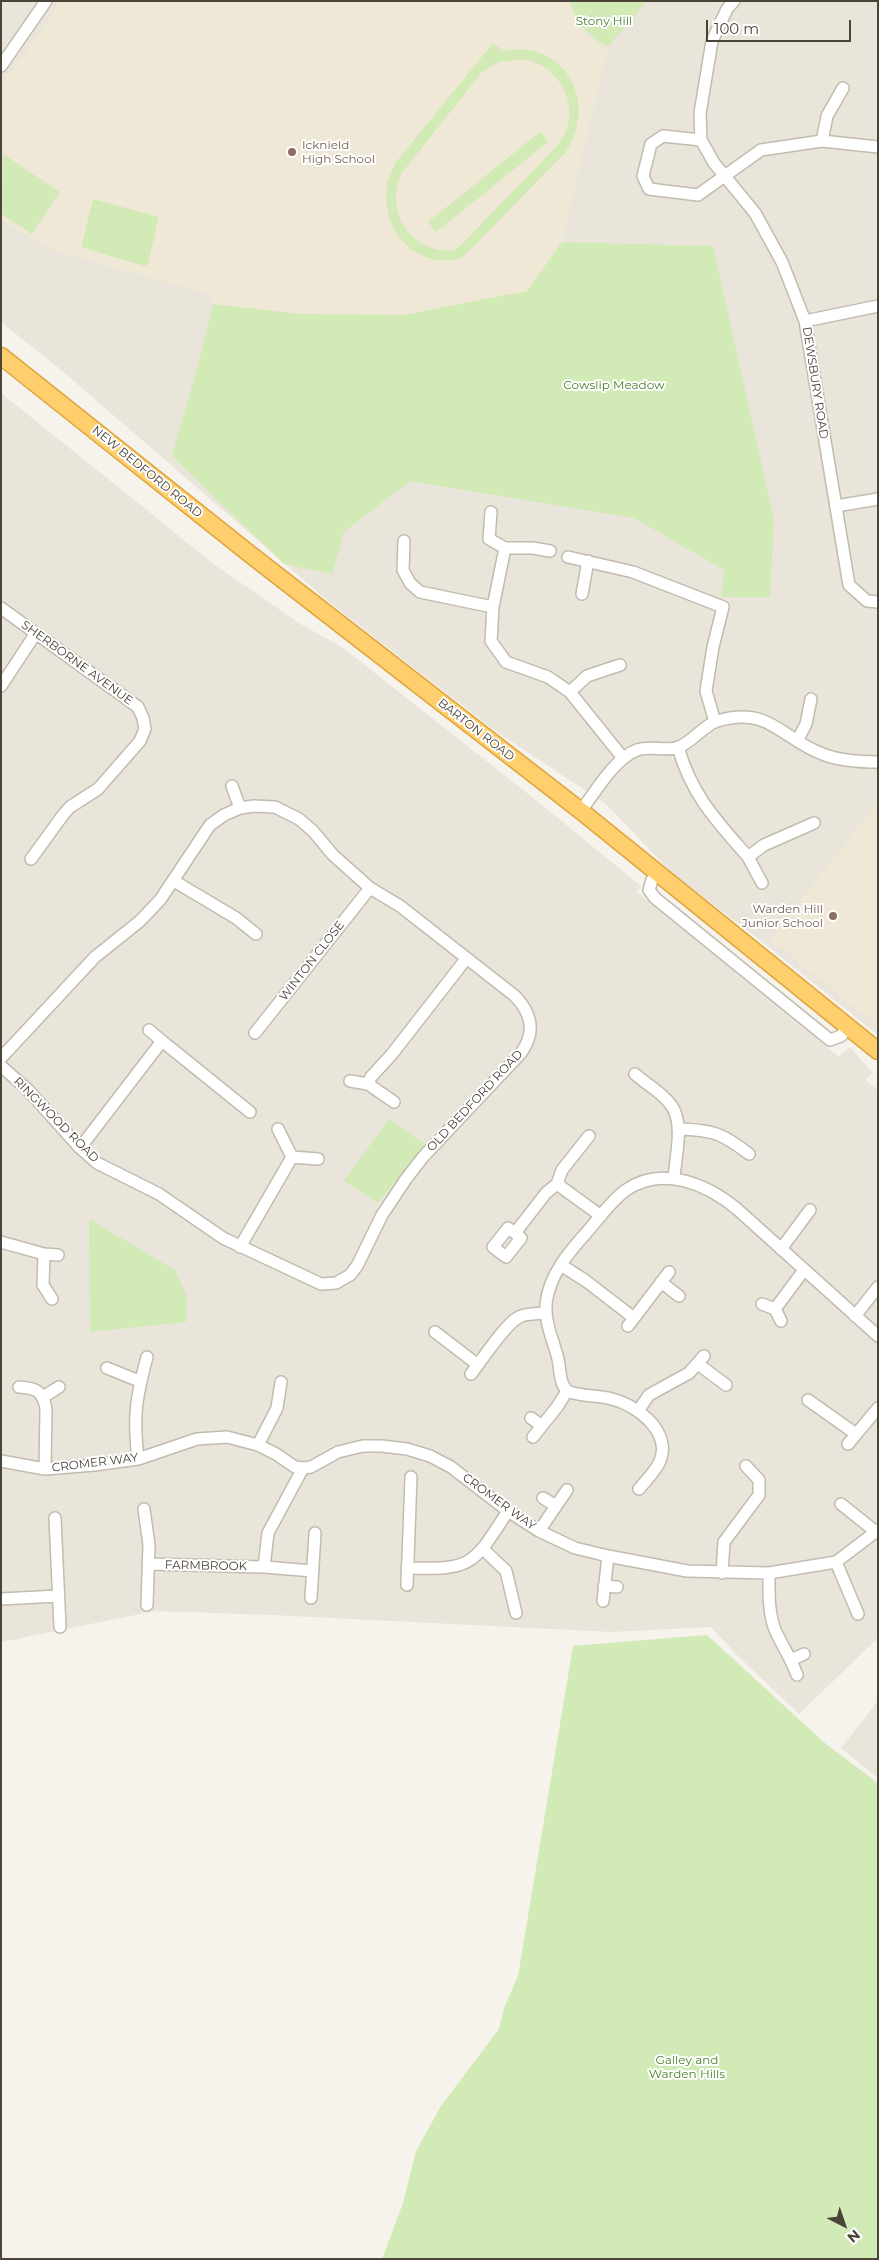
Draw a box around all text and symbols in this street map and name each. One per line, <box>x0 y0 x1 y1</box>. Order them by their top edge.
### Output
scale bar <box>709 10 854 42</box>
park label: Stony Hill <box>576 14 632 28</box>
text: 100 m <box>714 19 759 38</box>
place label: Icknield High School <box>302 138 375 166</box>
marker: Icknield High School <box>286 146 298 158</box>
street label: DEWSBURY ROAD <box>799 326 831 440</box>
park label: Cowslip Meadow <box>563 378 665 392</box>
street label: NEW BEDFORD ROAD <box>89 423 205 521</box>
street label: SHERBORNE AVENUE <box>18 618 136 708</box>
street label: BARTON ROAD <box>435 696 517 764</box>
place label: Warden Hill Junior School <box>742 902 823 930</box>
marker: Warden Hill Junior School <box>827 910 839 922</box>
street label: WINTON CLOSE <box>276 918 348 1004</box>
street label: OLD BEDFORD ROAD <box>424 1047 526 1155</box>
street label: RINGWOOD ROAD <box>10 1074 102 1166</box>
street label: CROMER WAY <box>51 1451 139 1475</box>
street label: CROMER WAY <box>460 1471 538 1533</box>
street label: FARMBROOK <box>165 1558 247 1574</box>
park label: Galley and Warden Hills <box>649 2053 725 2081</box>
north arrow <box>819 2200 869 2250</box>
text: N <box>844 2226 864 2247</box>

